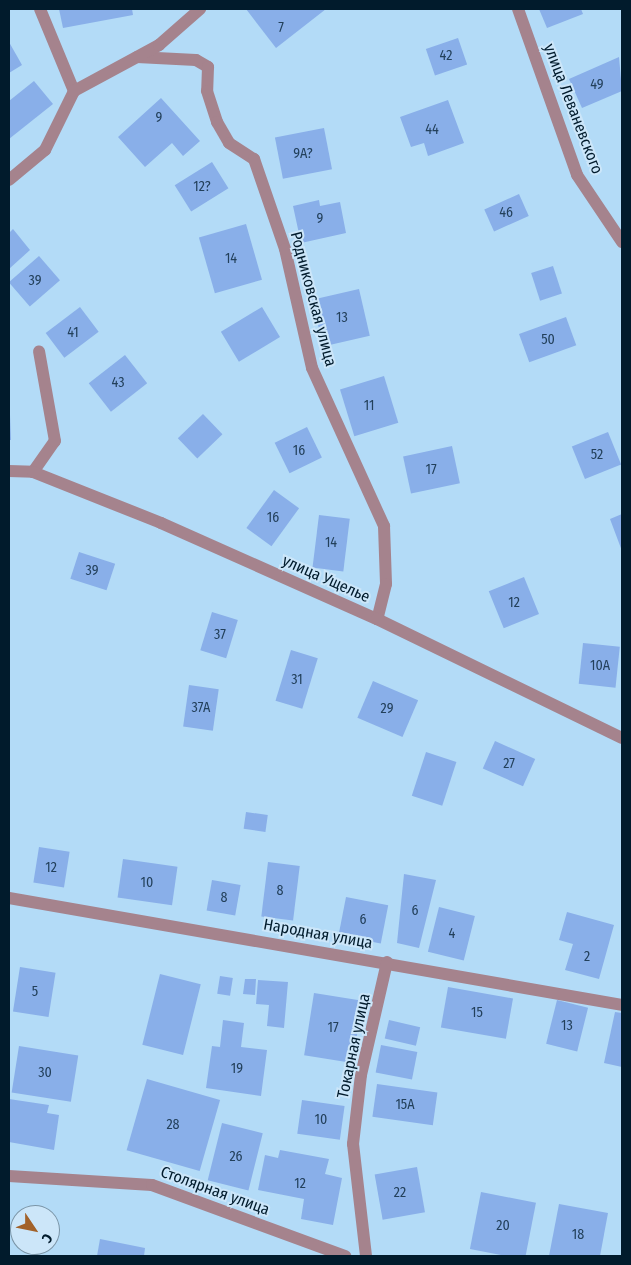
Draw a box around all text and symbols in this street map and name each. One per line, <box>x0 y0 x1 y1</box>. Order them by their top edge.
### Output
house number: 7 <box>278 20 284 36</box>
street label: улица Леваневского <box>539 41 607 177</box>
house number: 42 <box>440 48 452 64</box>
house number: 49 <box>590 77 604 93</box>
house number: 9 <box>156 110 162 126</box>
house number: 44 <box>425 122 439 138</box>
house number: 9А? <box>293 146 313 162</box>
house number: 12? <box>193 179 211 195</box>
house number: 46 <box>499 205 513 221</box>
house number: 9 <box>317 211 323 227</box>
street label: Родниковская улица <box>286 229 340 369</box>
house number: 14 <box>225 251 237 267</box>
house number: 39 <box>29 273 41 289</box>
house number: 13 <box>336 310 348 326</box>
house number: 41 <box>67 325 79 341</box>
house number: 50 <box>541 332 555 348</box>
house number: 43 <box>112 375 124 391</box>
house number: 11 <box>364 398 374 414</box>
house number: 16 <box>293 443 305 459</box>
house number: 52 <box>591 447 603 463</box>
house number: 17 <box>425 462 437 478</box>
house number: 16 <box>267 510 279 526</box>
house number: 14 <box>325 535 337 551</box>
street label: улица Ущелье <box>279 551 373 607</box>
house number: 39 <box>86 563 98 579</box>
house number: 12 <box>508 595 520 611</box>
house number: 37 <box>214 627 226 643</box>
house number: 10А <box>590 658 610 674</box>
house number: 31 <box>291 672 303 688</box>
house number: 37А <box>192 700 210 716</box>
house number: 29 <box>381 701 393 717</box>
house number: 27 <box>503 756 515 772</box>
house number: 12 <box>45 860 57 876</box>
house number: 10 <box>141 875 153 891</box>
house number: 8 <box>277 883 283 899</box>
house number: 8 <box>221 890 227 906</box>
house number: 6 <box>412 903 418 919</box>
house number: 6 <box>360 912 366 928</box>
street label: Народная улица <box>262 915 374 953</box>
house number: 4 <box>449 926 455 942</box>
house number: 2 <box>584 949 590 965</box>
house number: 5 <box>32 984 38 1000</box>
street label: Токарная улица <box>334 992 374 1100</box>
house number: 15 <box>471 1005 483 1021</box>
house number: 13 <box>561 1018 573 1034</box>
house number: 17 <box>327 1020 339 1036</box>
house number: 19 <box>231 1061 243 1077</box>
house number: 30 <box>38 1065 52 1081</box>
house number: 15А <box>395 1097 415 1113</box>
house number: 10 <box>315 1112 327 1128</box>
house number: 28 <box>166 1117 180 1133</box>
house number: 26 <box>229 1149 243 1165</box>
street label: Столярная улица <box>158 1162 272 1220</box>
house number: 12 <box>294 1176 306 1192</box>
house number: 22 <box>394 1185 406 1201</box>
north arrow <box>10 1205 60 1255</box>
house number: 20 <box>496 1218 510 1234</box>
house number: 18 <box>572 1227 584 1243</box>
text: С <box>38 1230 56 1246</box>

